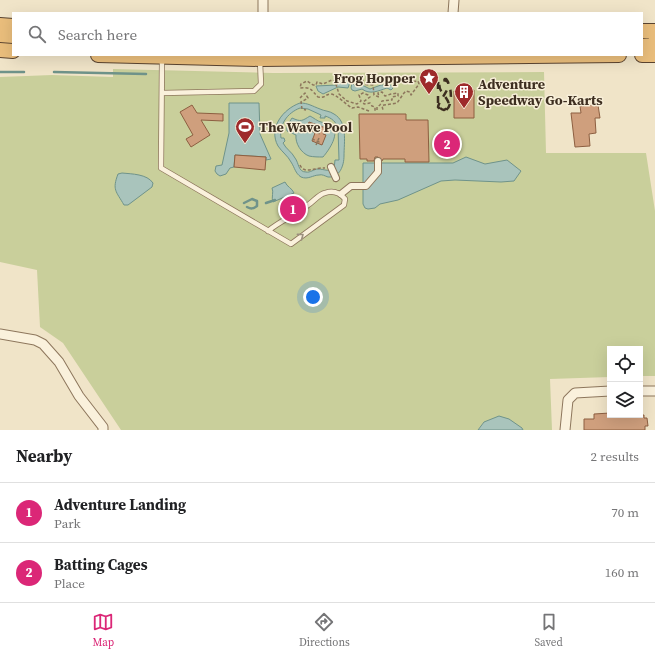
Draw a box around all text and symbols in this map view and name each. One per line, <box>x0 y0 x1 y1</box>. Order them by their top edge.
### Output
search box <box>12 12 643 56</box>
icon: search <box>26 23 48 45</box>
text: Search here <box>58 24 137 45</box>
place icon: Frog Hopper <box>418 67 440 95</box>
place label: Frog Hopper <box>334 68 415 88</box>
place label: Adventure Speedway Go-Karts <box>478 74 603 110</box>
building icon: Adventure Speedway Go-Karts <box>453 81 475 109</box>
sports icon: The Wave Pool <box>234 116 256 144</box>
place label: The Wave Pool <box>259 117 353 137</box>
pin: 2 <box>434 129 460 159</box>
pin: 1 <box>280 194 306 224</box>
one-way arrow <box>297 234 304 241</box>
your location <box>303 287 323 307</box>
map controls <box>607 346 643 418</box>
button: locate <box>607 346 643 382</box>
button: layers <box>607 382 643 418</box>
text: Nearby <box>16 444 72 468</box>
text: 2 results <box>591 448 639 465</box>
text: Adventure Landing <box>54 494 186 515</box>
text: 1 <box>25 504 33 521</box>
text: 70 m <box>611 504 639 521</box>
text: Park <box>54 515 81 532</box>
text: Batting Cages <box>54 554 147 575</box>
text: 2 <box>25 564 33 581</box>
text: 160 m <box>605 564 639 581</box>
text: Place <box>54 575 85 592</box>
tab: Map <box>92 611 114 650</box>
tab: Directions <box>299 611 350 650</box>
tab: Saved <box>534 611 563 650</box>

